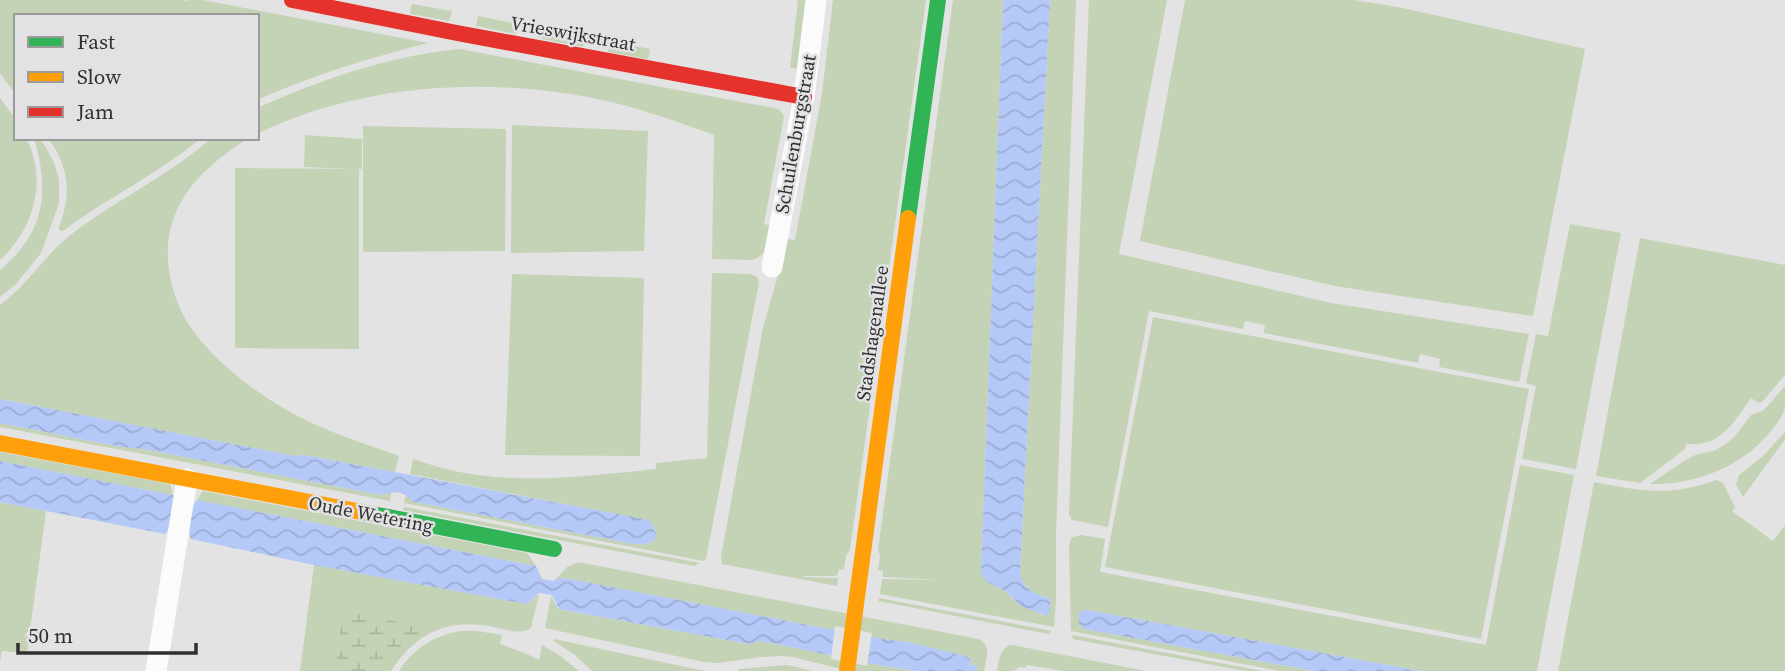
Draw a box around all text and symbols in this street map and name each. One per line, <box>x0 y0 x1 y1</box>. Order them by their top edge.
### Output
street label: Vrieswijkstraat <box>508 9 638 57</box>
legend <box>14 14 259 140</box>
text: Fast <box>77 27 115 56</box>
street label: Schuilenburgstraat <box>768 52 822 216</box>
text: Slow <box>77 62 121 91</box>
text: Jam <box>76 97 114 126</box>
street label: Stadshagenallee <box>850 264 894 402</box>
street label: Oude Wetering <box>307 489 436 539</box>
scale bar <box>18 612 196 656</box>
text: 50 m <box>28 621 73 650</box>

